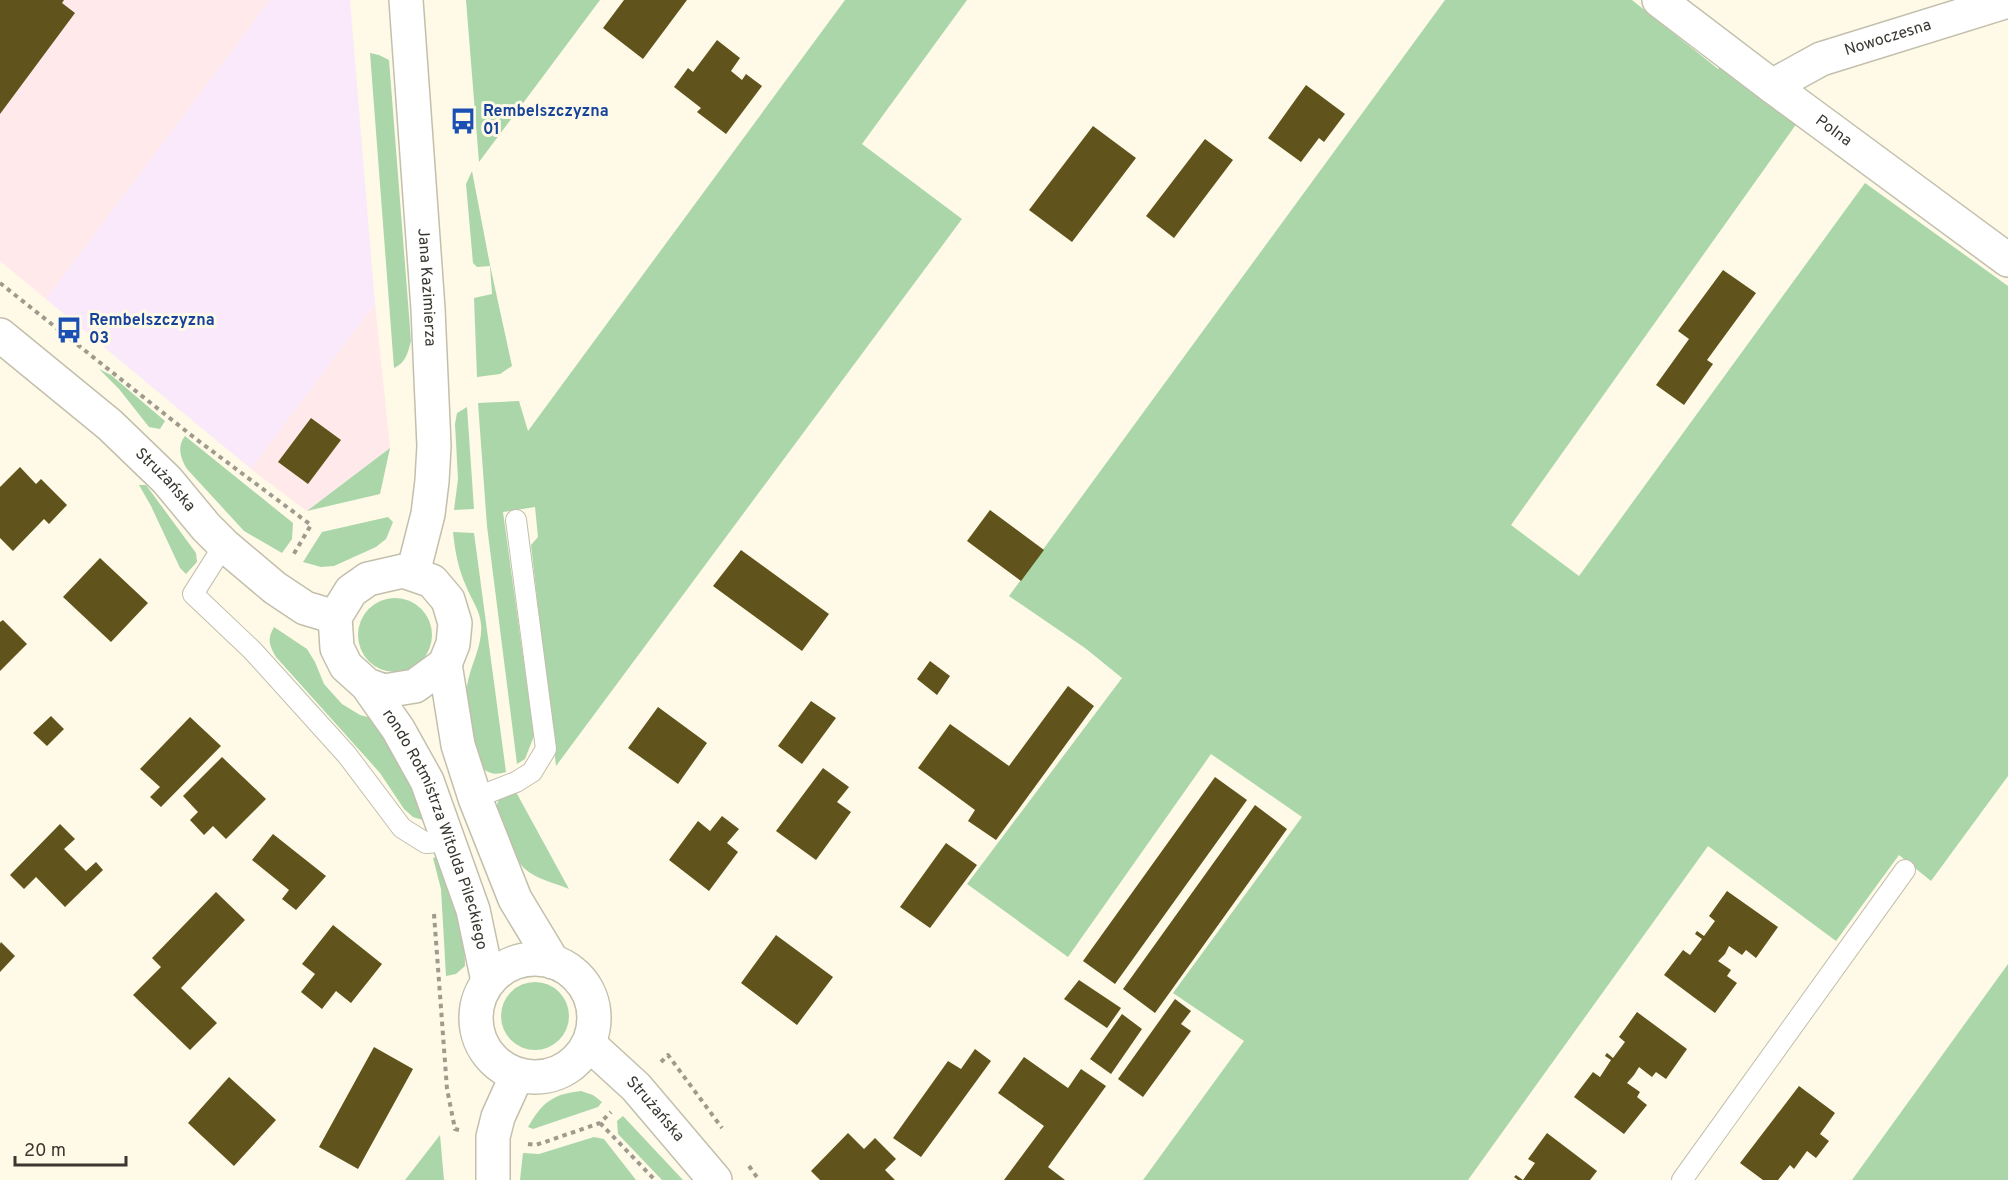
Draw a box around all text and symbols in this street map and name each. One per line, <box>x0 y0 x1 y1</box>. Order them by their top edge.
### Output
street label: Nowoczesna <box>1842 15 1934 61</box>
place label: Rembelszczyzna 01 <box>483 102 609 140</box>
bus stop icon: Rembelszczyzna 01 <box>448 106 478 136</box>
street label: Polna <box>1811 111 1856 151</box>
street label: Jana Kazimierza <box>412 227 440 347</box>
place label: Rembelszczyzna 03 <box>89 311 215 349</box>
bus stop icon: Rembelszczyzna 03 <box>54 315 84 345</box>
street label: Strużańska <box>130 444 199 516</box>
street label: rondo Rotmistrza Witolda Pileckiego <box>377 705 491 952</box>
street label: Strużańska <box>621 1072 688 1146</box>
scale bar <box>15 1129 126 1167</box>
text: 20 m <box>24 1140 66 1163</box>

